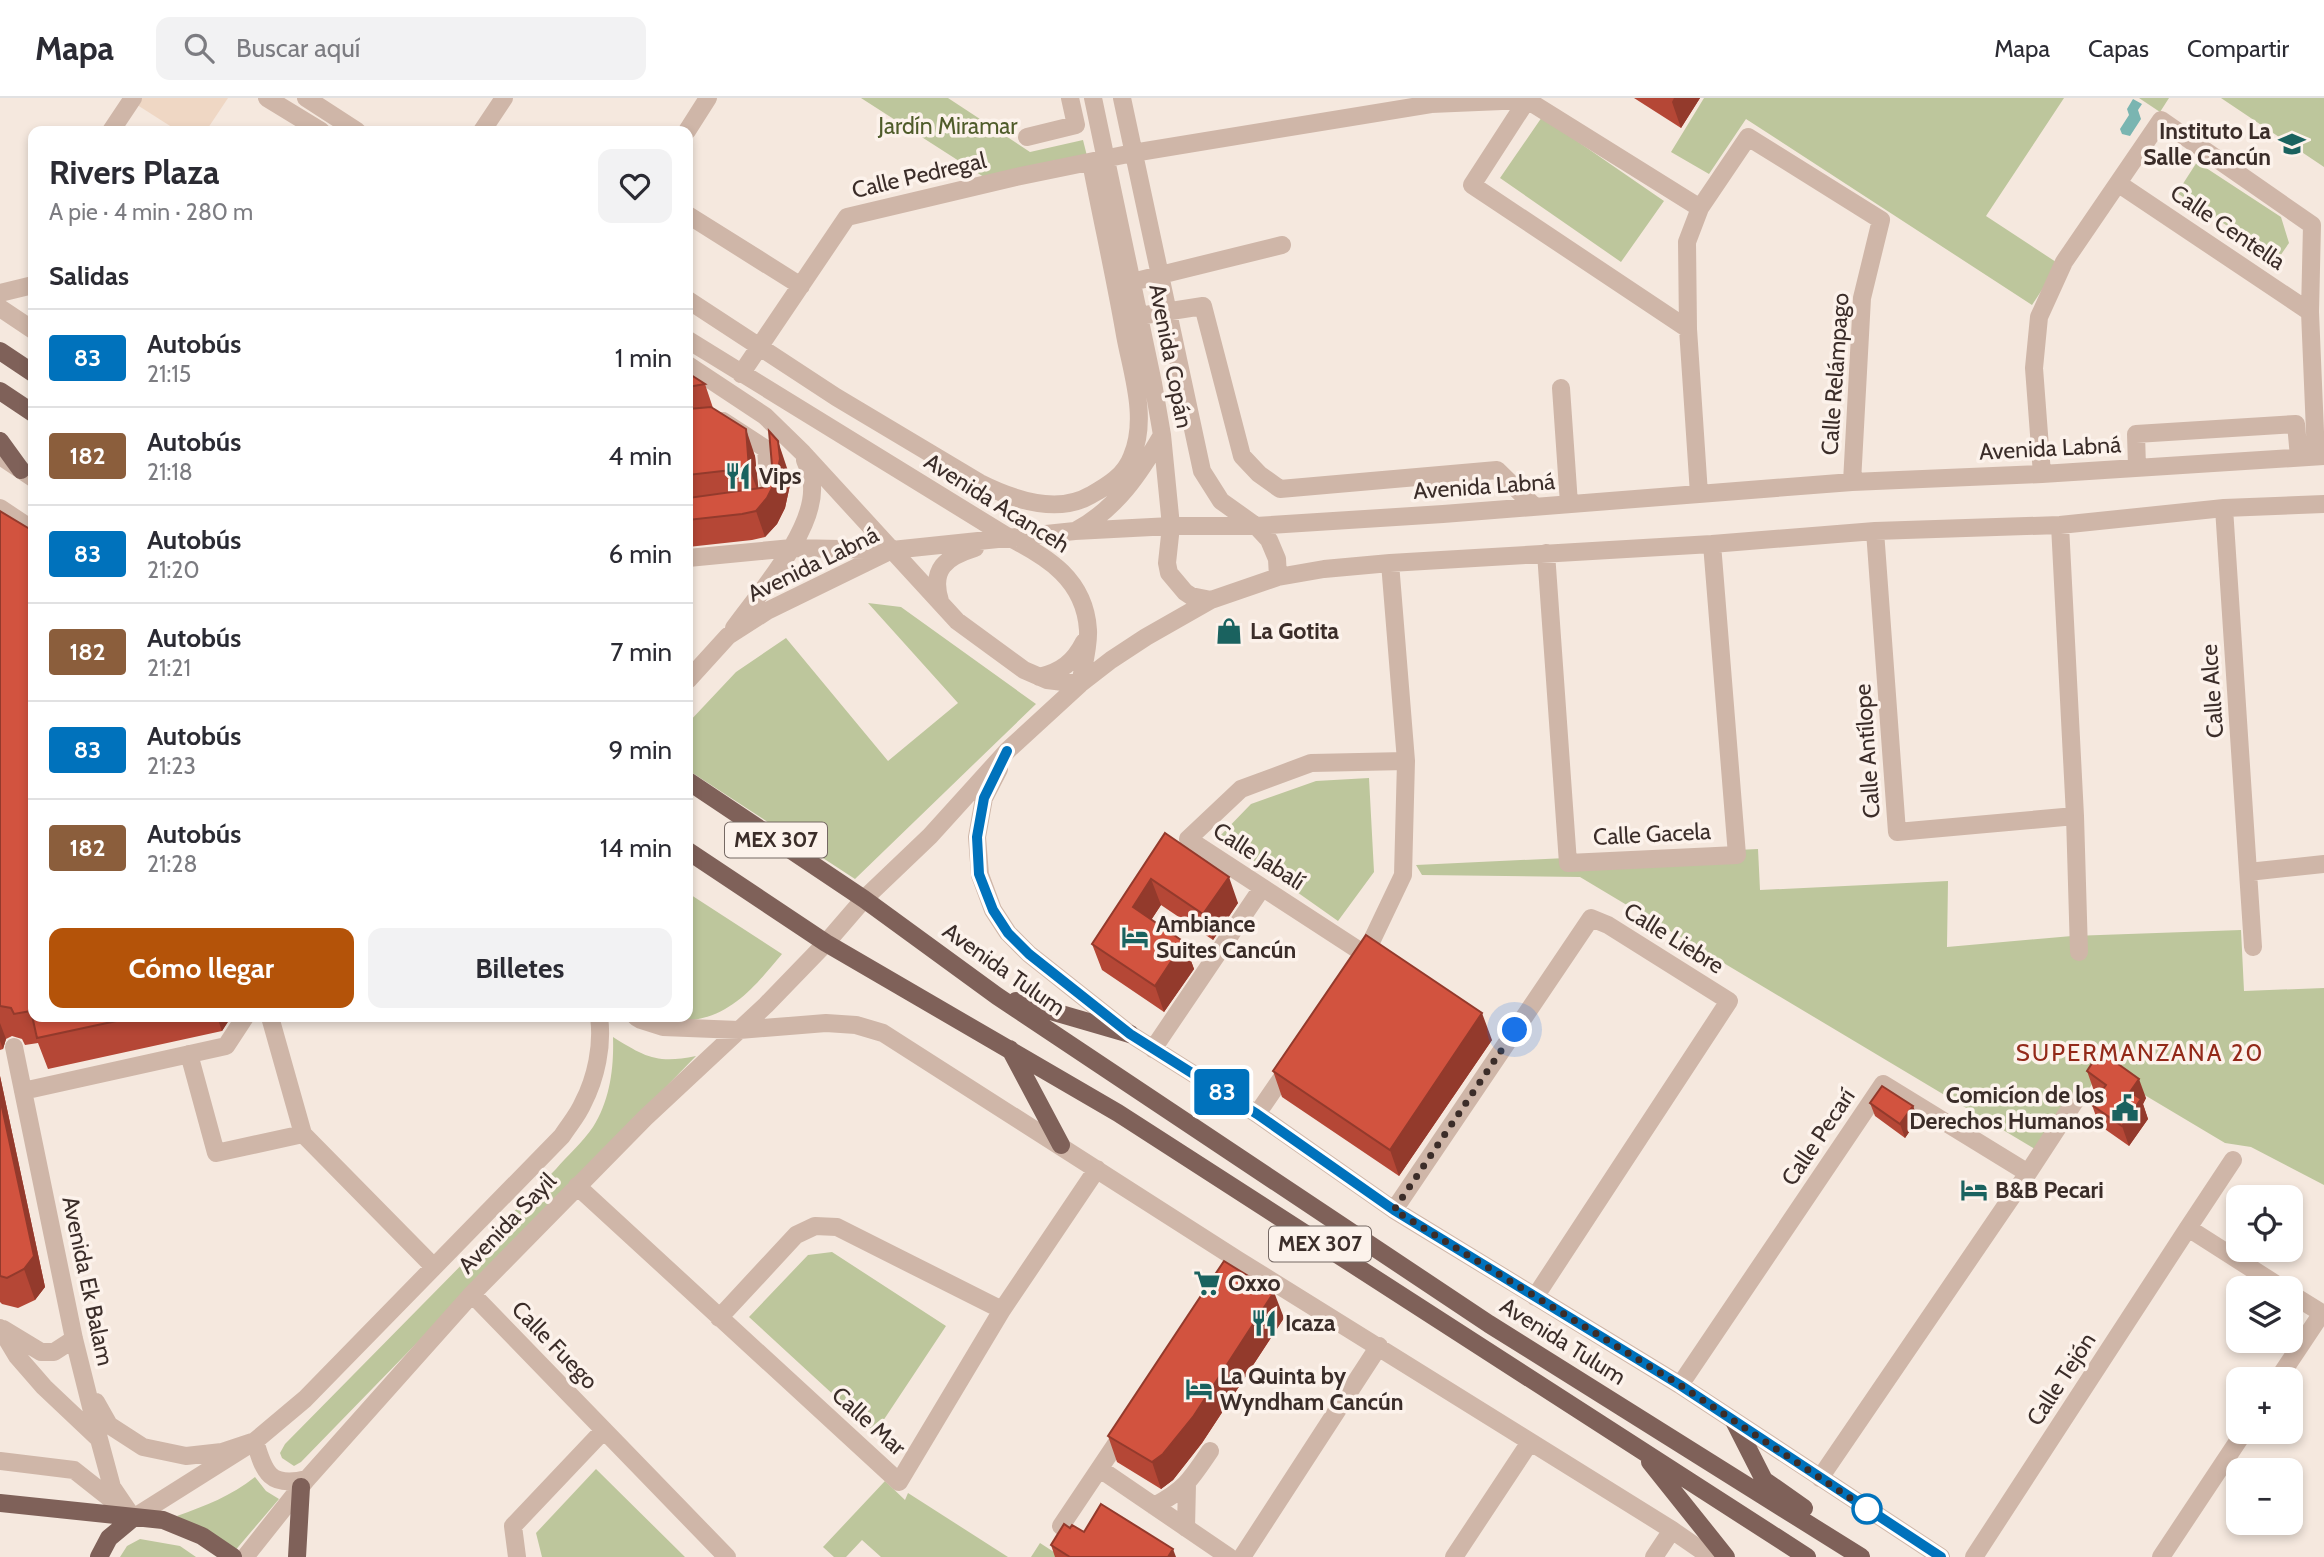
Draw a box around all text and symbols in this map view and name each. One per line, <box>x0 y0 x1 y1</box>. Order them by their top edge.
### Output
search box <box>156 17 646 80</box>
text: Mapa <box>35 28 114 68</box>
icon: search <box>180 29 218 67</box>
text: Buscar aquí <box>236 32 360 64</box>
text: Mapa <box>1994 34 2050 63</box>
text: Capas <box>2088 34 2149 63</box>
text: Compartir <box>2187 34 2289 63</box>
park label: Jardín Miramar <box>877 112 1018 140</box>
place label: Instituto La Salle Cancún <box>2143 117 2272 171</box>
school or university icon: Instituto La Salle Cancún <box>2277 129 2307 159</box>
street label: Calle Pedregal <box>849 146 989 204</box>
button: heart <box>598 149 672 223</box>
text: Rivers Plaza <box>49 152 219 192</box>
street label: Calle Centella <box>2165 178 2291 276</box>
text: A pie · 4 min · 280 m <box>49 198 253 226</box>
text: Salidas <box>49 260 129 292</box>
street label: Avenida Copán <box>1143 282 1199 430</box>
street label: Calle Relámpago <box>1815 292 1855 456</box>
text: Autobús <box>147 328 241 360</box>
text: 1 min <box>615 342 672 374</box>
text: 83 <box>74 343 101 372</box>
text: 21:15 <box>147 360 191 388</box>
text: Autobús <box>147 426 241 458</box>
street label: Avenida Labná <box>1978 430 2122 466</box>
text: 4 min <box>608 440 672 472</box>
text: 182 <box>69 441 106 470</box>
street label: Avenida Acanceh <box>919 447 1075 559</box>
text: 21:18 <box>147 458 193 486</box>
restaurant icon: Vips <box>723 461 753 491</box>
place label: Vips <box>759 462 802 490</box>
street label: Avenida Labná <box>1412 467 1556 505</box>
street label: Avenida Labná <box>743 520 883 608</box>
text: Autobús <box>147 524 241 556</box>
text: 6 min <box>609 538 672 570</box>
text: 83 <box>74 539 101 568</box>
text: 21:20 <box>147 556 199 584</box>
shop icon: La Gotita <box>1214 616 1244 646</box>
place label: La Gotita <box>1250 617 1340 645</box>
text: Autobús <box>147 622 241 654</box>
text: 7 min <box>610 636 672 668</box>
text: 182 <box>69 637 106 666</box>
street label: Calle Alce <box>2195 643 2229 739</box>
text: 21:21 <box>147 654 191 682</box>
street label: Calle Antílope <box>1848 683 1886 819</box>
text: Autobús <box>147 720 241 752</box>
text: 9 min <box>609 734 672 766</box>
text: 83 <box>74 735 101 764</box>
text: 21:23 <box>147 752 196 780</box>
street label: Calle Jabalí <box>1208 816 1310 896</box>
street label: Calle Gacela <box>1592 817 1712 851</box>
text: Autobús <box>147 818 241 850</box>
road number: MEX 307 <box>725 822 827 858</box>
text: 14 min <box>600 832 672 864</box>
text: 182 <box>69 833 106 862</box>
text: 21:28 <box>147 850 197 878</box>
street label: Calle Liebre <box>1619 896 1729 980</box>
place label: Ambiance Suites Cancún <box>1156 910 1296 964</box>
street label: Avenida Tulum <box>937 917 1071 1021</box>
hotel icon: Ambiance Suites Cancún <box>1120 922 1150 952</box>
button: Cómo llegar <box>49 928 354 1008</box>
button: Billetes <box>368 928 672 1008</box>
your location <box>1497 1012 1532 1047</box>
district label: SUPERMANZANA 20 <box>2016 1038 2264 1067</box>
line badge: 83 <box>1190 1069 1254 1115</box>
text: 83 <box>1208 1077 1236 1106</box>
place label: Comicíon de los Derechos Humanos <box>1909 1081 2104 1135</box>
street label: Calle Pecarí <box>1775 1083 1861 1191</box>
public building icon: Comicíon de los Derechos Humanos <box>2110 1093 2140 1123</box>
street label: Avenida Sayil <box>452 1167 562 1279</box>
hotel icon: B&B Pecari <box>1959 1175 1989 1205</box>
place label: B&B Pecari <box>1995 1176 2104 1204</box>
map controls <box>2226 1185 2303 1535</box>
button: locate <box>2226 1185 2303 1262</box>
street label: Avenida Ek Balam <box>56 1194 120 1368</box>
road number: MEX 307 <box>1269 1226 1371 1262</box>
supermarket icon: Oxxo <box>1192 1268 1222 1298</box>
place label: Oxxo <box>1228 1269 1281 1297</box>
button: layers <box>2226 1276 2303 1353</box>
street label: Avenida Tulum <box>1495 1291 1631 1391</box>
street label: Calle Fuego <box>506 1295 604 1395</box>
restaurant icon: Icaza <box>1249 1308 1279 1338</box>
place label: Icaza <box>1285 1309 1336 1337</box>
street label: Calle Tejón <box>2021 1327 2101 1431</box>
place label: La Quinta by Wyndham Cancún <box>1220 1362 1403 1416</box>
button: + <box>2226 1367 2303 1444</box>
hotel icon: La Quinta by Wyndham Cancún <box>1184 1374 1214 1404</box>
street label: Calle Mar <box>826 1381 912 1462</box>
button: − <box>2226 1458 2303 1535</box>
unlabelled marker <box>1852 1494 1882 1524</box>

